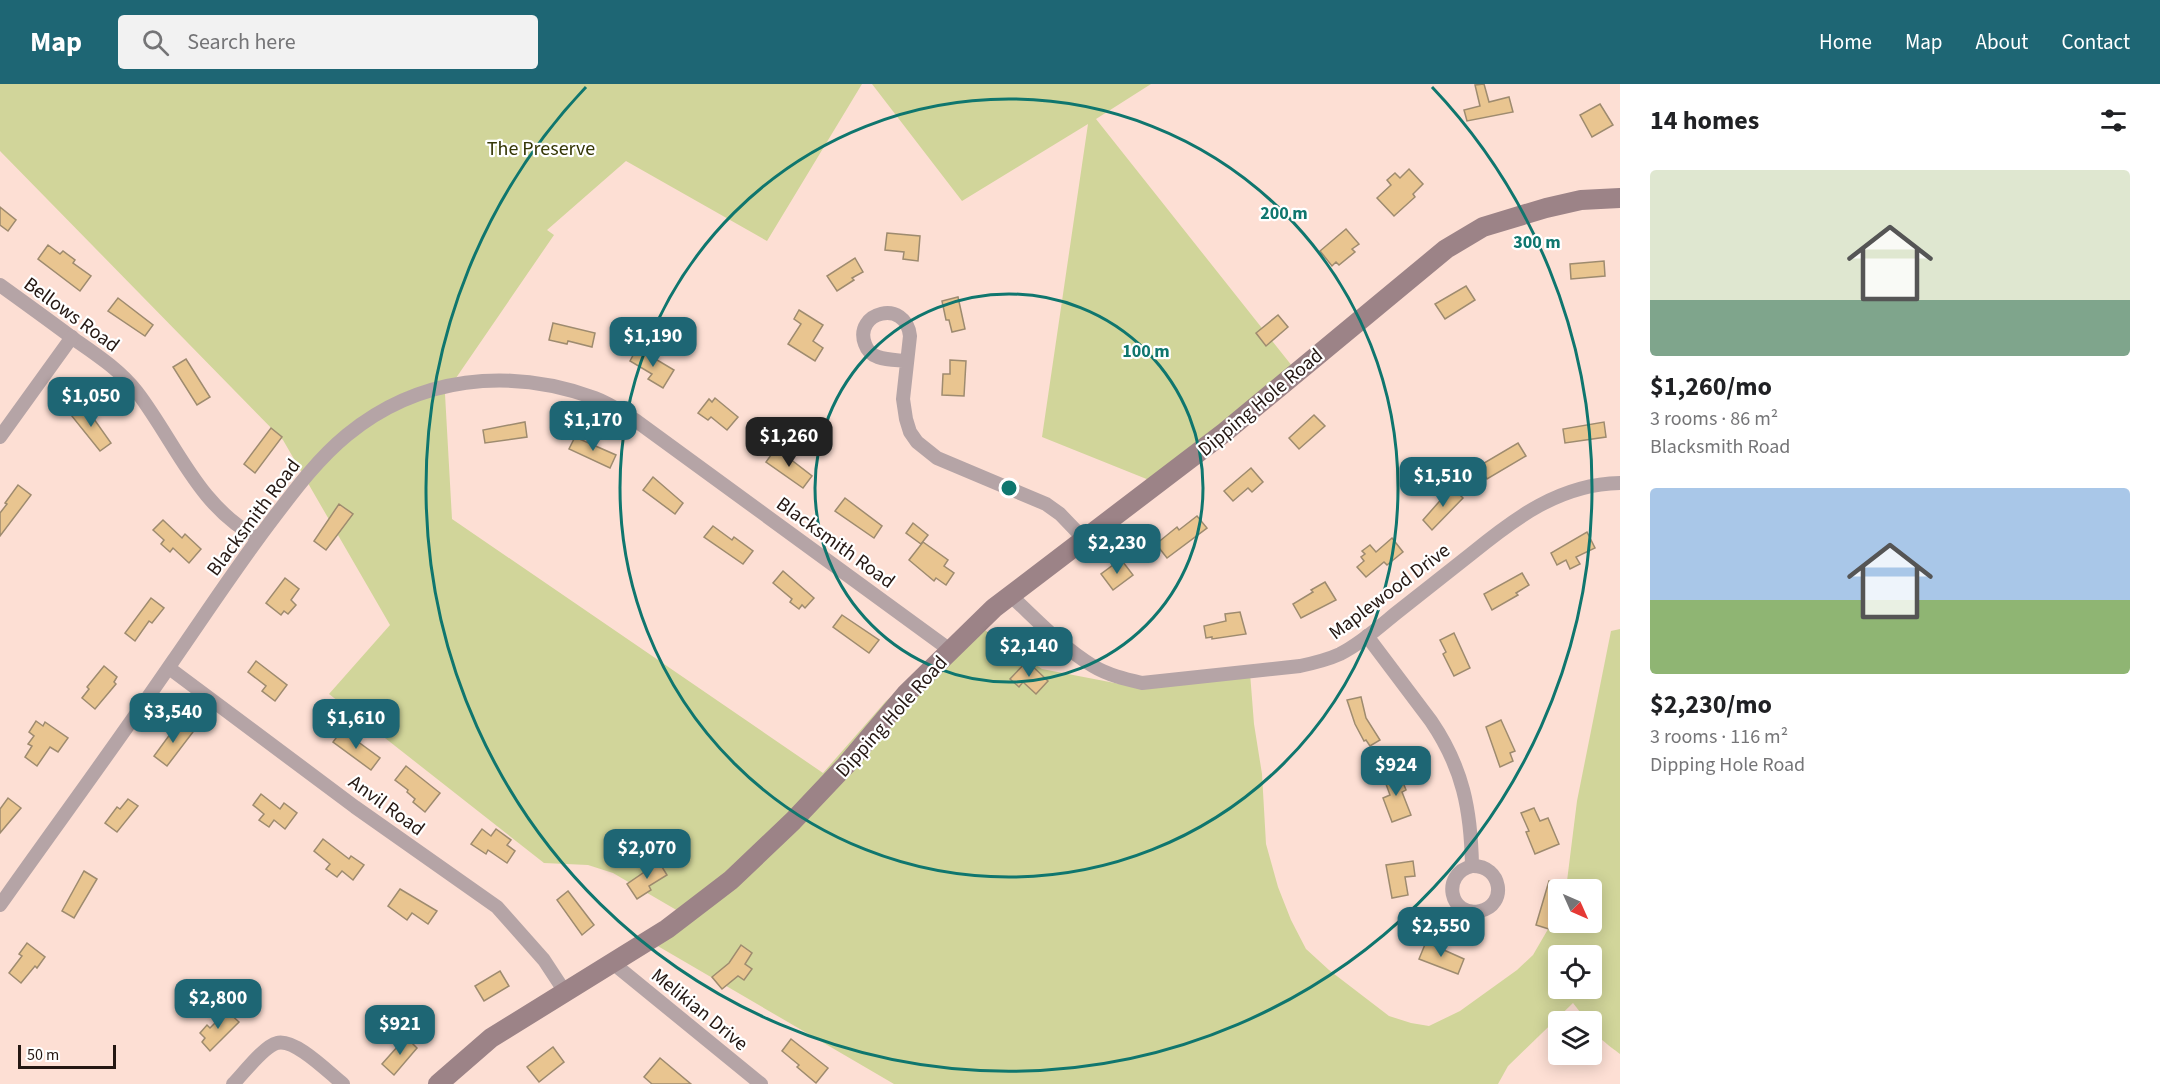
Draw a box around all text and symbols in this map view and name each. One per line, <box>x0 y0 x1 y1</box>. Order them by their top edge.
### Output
search box <box>118 15 538 69</box>
text: Map <box>30 22 82 62</box>
icon: search <box>139 26 172 59</box>
text: Search here <box>187 26 296 58</box>
text: Home <box>1819 27 1872 57</box>
text: Map <box>1905 27 1943 57</box>
text: About <box>1976 27 2028 57</box>
text: Contact <box>2061 27 2130 57</box>
text: 14 homes <box>1650 102 1759 139</box>
icon: filters <box>2097 104 2130 137</box>
park label: The Preserve <box>487 135 595 163</box>
text: 200 m <box>1260 201 1308 226</box>
icon: home <box>1836 209 1944 317</box>
text: 300 m <box>1513 230 1561 255</box>
street label: Bellows Road <box>18 270 125 359</box>
pin: $1,190 <box>604 317 702 368</box>
text: $1,190 <box>624 322 682 350</box>
text: 100 m <box>1122 339 1170 364</box>
street label: Dipping Hole Road <box>1192 342 1329 463</box>
text: $1,260/mo <box>1650 368 1772 405</box>
pin: $1,050 <box>42 377 140 428</box>
text: $1,050 <box>62 382 120 410</box>
pin: $1,170 <box>544 401 642 452</box>
text: 3 rooms · 86 m² <box>1650 405 1778 433</box>
text: $1,170 <box>564 406 622 434</box>
pin: $1,260 <box>740 417 838 468</box>
text: $1,260 <box>760 422 818 450</box>
text: Blacksmith Road <box>1650 433 1790 461</box>
street label: Blacksmith Road <box>200 453 307 582</box>
pin: $1,510 <box>1394 457 1492 508</box>
text: $1,510 <box>1414 462 1472 490</box>
centre of rings <box>999 478 1019 498</box>
street label: Blacksmith Road <box>770 490 900 595</box>
pin: $2,230 <box>1068 524 1166 575</box>
icon: home <box>1836 527 1944 635</box>
text: $2,230 <box>1088 529 1146 557</box>
street label: Maplewood Drive <box>1323 537 1456 647</box>
pin: $2,140 <box>980 627 1078 678</box>
text: $2,140 <box>1000 632 1058 660</box>
street label: Dipping Hole Road <box>829 650 954 784</box>
text: $2,230/mo <box>1650 686 1772 723</box>
pin: $3,540 <box>124 693 222 744</box>
text: $3,540 <box>144 698 202 726</box>
pin: $1,610 <box>307 699 405 750</box>
text: $1,610 <box>327 704 385 732</box>
text: 3 rooms · 116 m² <box>1650 723 1788 751</box>
pin: $924 <box>1360 746 1432 797</box>
text: $924 <box>1375 751 1417 779</box>
text: Dipping Hole Road <box>1650 751 1805 779</box>
street label: Anvil Road <box>343 769 430 843</box>
pin: $2,070 <box>598 829 696 880</box>
text: $2,070 <box>618 834 676 862</box>
north arrow <box>1548 879 1602 933</box>
map controls <box>1548 879 1602 1065</box>
pin: $2,550 <box>1392 907 1490 958</box>
text: $2,550 <box>1412 912 1470 940</box>
button: locate <box>1548 945 1602 999</box>
street label: Melikian Drive <box>645 962 754 1058</box>
pin: $2,800 <box>169 979 267 1030</box>
text: $2,800 <box>189 984 247 1012</box>
pin: $921 <box>364 1005 436 1056</box>
text: $921 <box>379 1010 421 1038</box>
button: layers <box>1548 1011 1602 1065</box>
scale bar <box>18 1042 116 1070</box>
text: 50 m <box>27 1044 59 1066</box>

